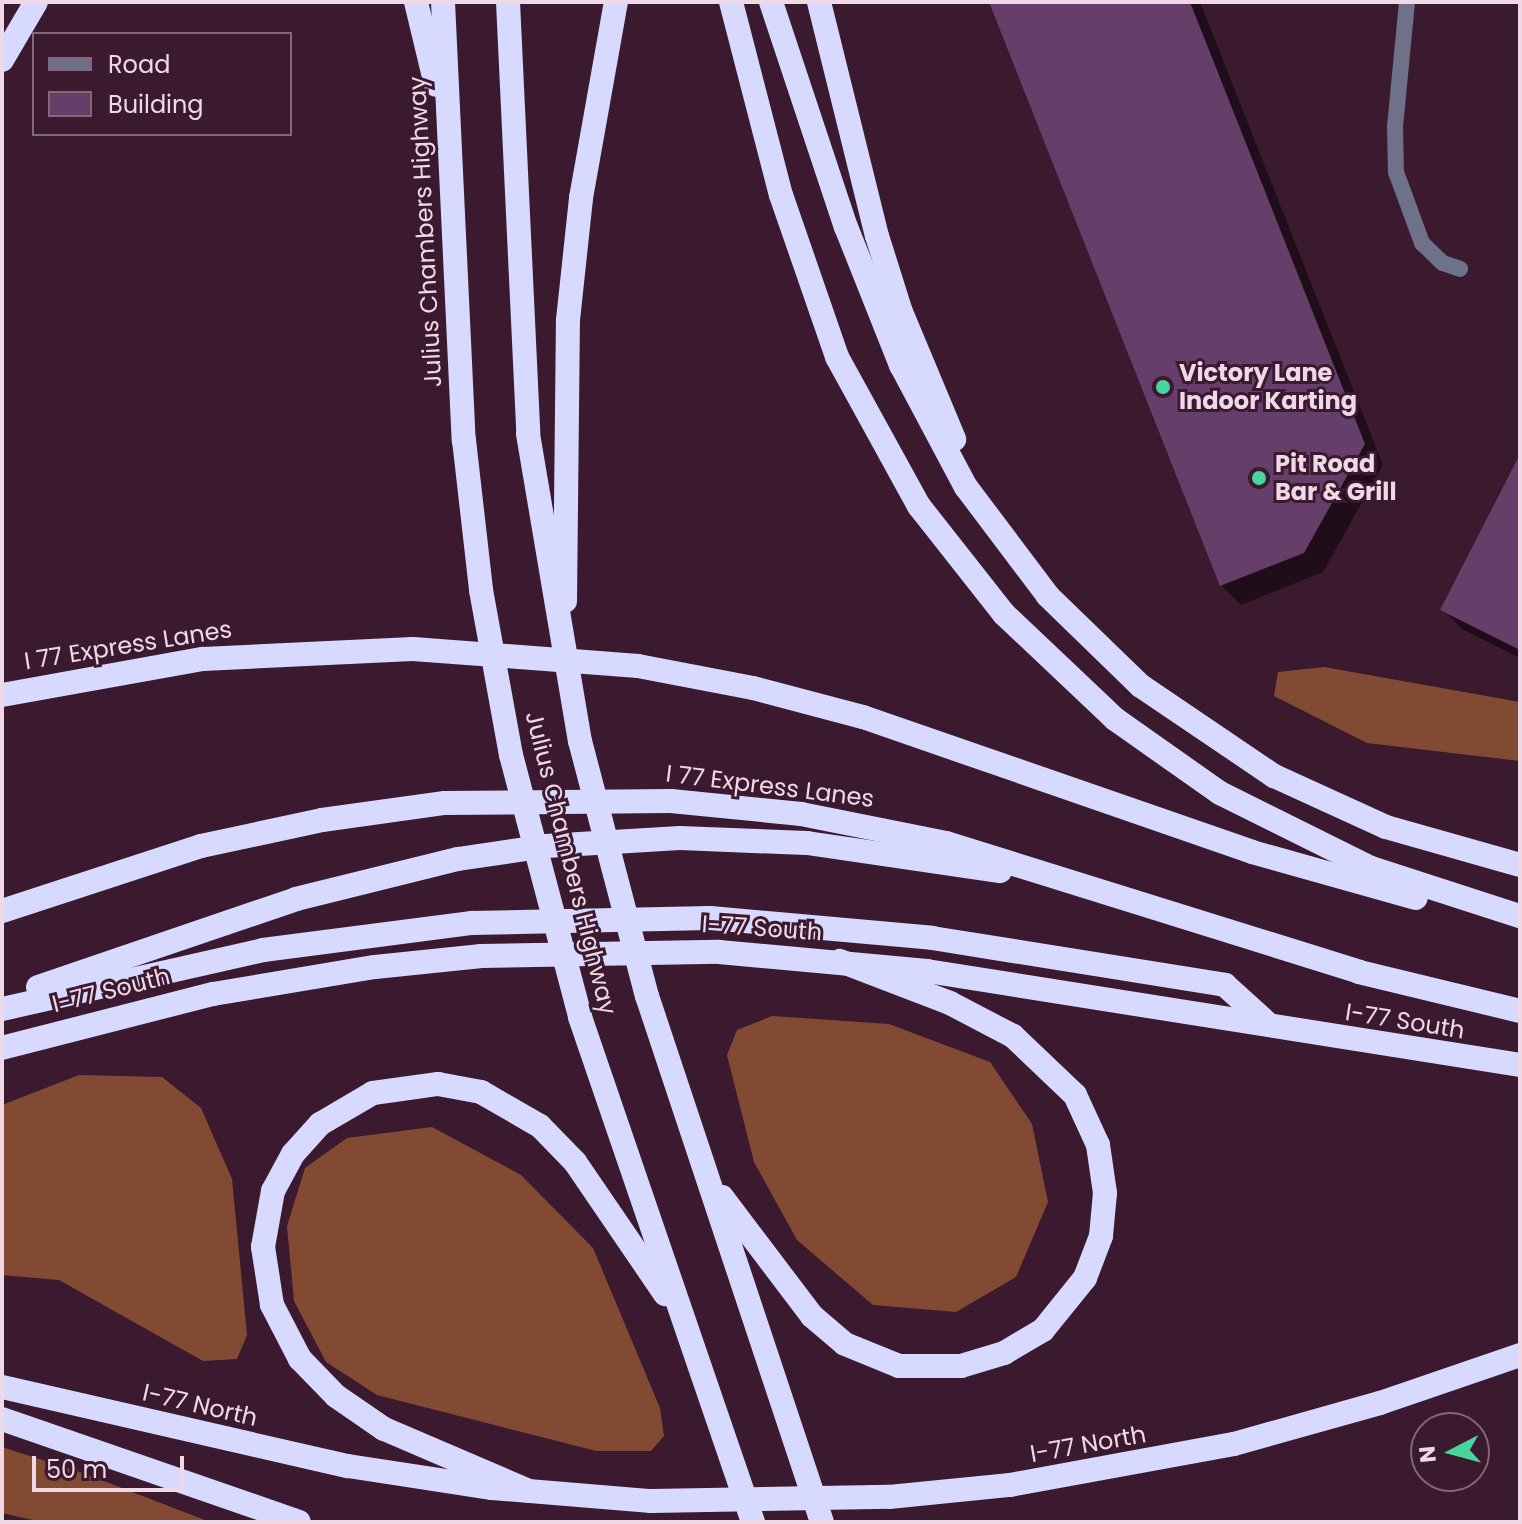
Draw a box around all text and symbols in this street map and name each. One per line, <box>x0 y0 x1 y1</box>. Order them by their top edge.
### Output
legend <box>32 32 292 136</box>
text: Road <box>108 48 170 81</box>
street label: Julius Chambers Highway <box>402 76 448 388</box>
text: Building <box>108 88 204 121</box>
place label: Victory Lane Indoor Karting <box>1179 359 1357 415</box>
marker: Victory Lane Indoor Karting <box>1154 378 1172 396</box>
place label: Pit Road Bar & Grill <box>1275 450 1397 506</box>
marker: Pit Road Bar & Grill <box>1250 469 1268 487</box>
street label: I 77 Express Lanes <box>22 614 234 676</box>
street label: Julius Chambers Highway <box>519 708 623 1018</box>
street label: I 77 Express Lanes <box>664 759 876 813</box>
street label: I-77 South <box>701 909 823 947</box>
street label: I-77 South <box>49 961 173 1019</box>
street label: I-77 South <box>1343 997 1467 1045</box>
street label: I-77 North <box>140 1378 260 1432</box>
north arrow <box>1410 1412 1490 1492</box>
street label: I-77 North <box>1028 1420 1148 1468</box>
scale bar <box>36 1440 188 1490</box>
text: N <box>1411 1445 1444 1464</box>
text: 50 m <box>46 1453 107 1486</box>

